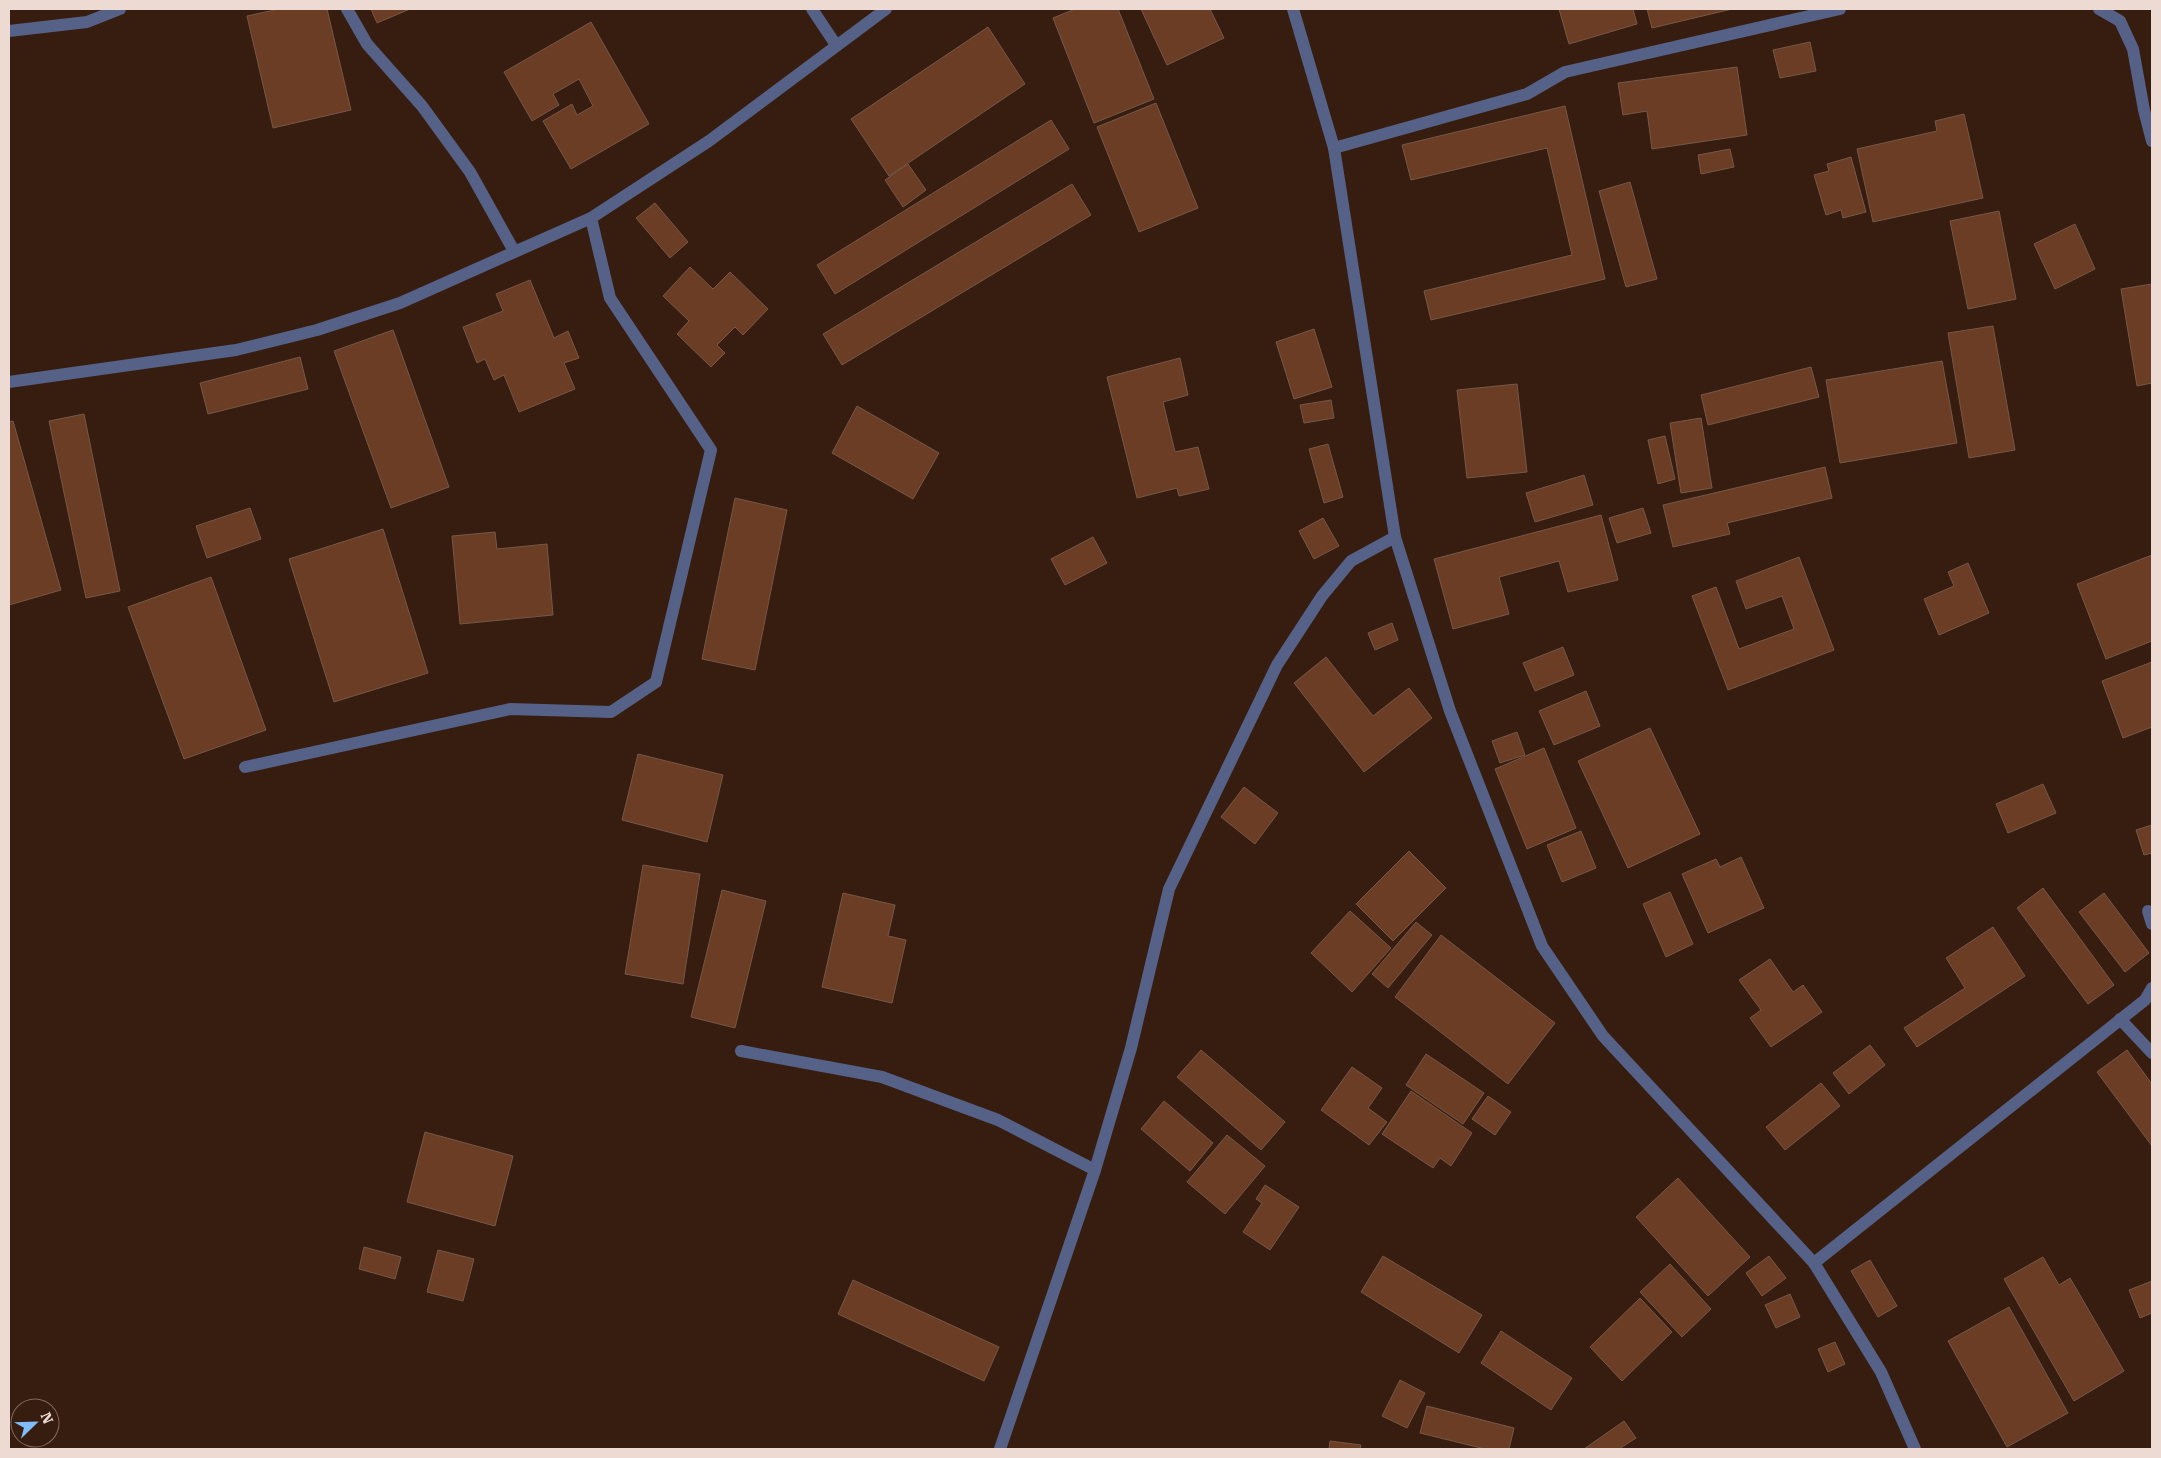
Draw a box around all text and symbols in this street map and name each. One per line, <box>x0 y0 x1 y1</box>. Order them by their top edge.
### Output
north arrow <box>10 1398 60 1448</box>
text: N <box>37 1410 57 1426</box>

